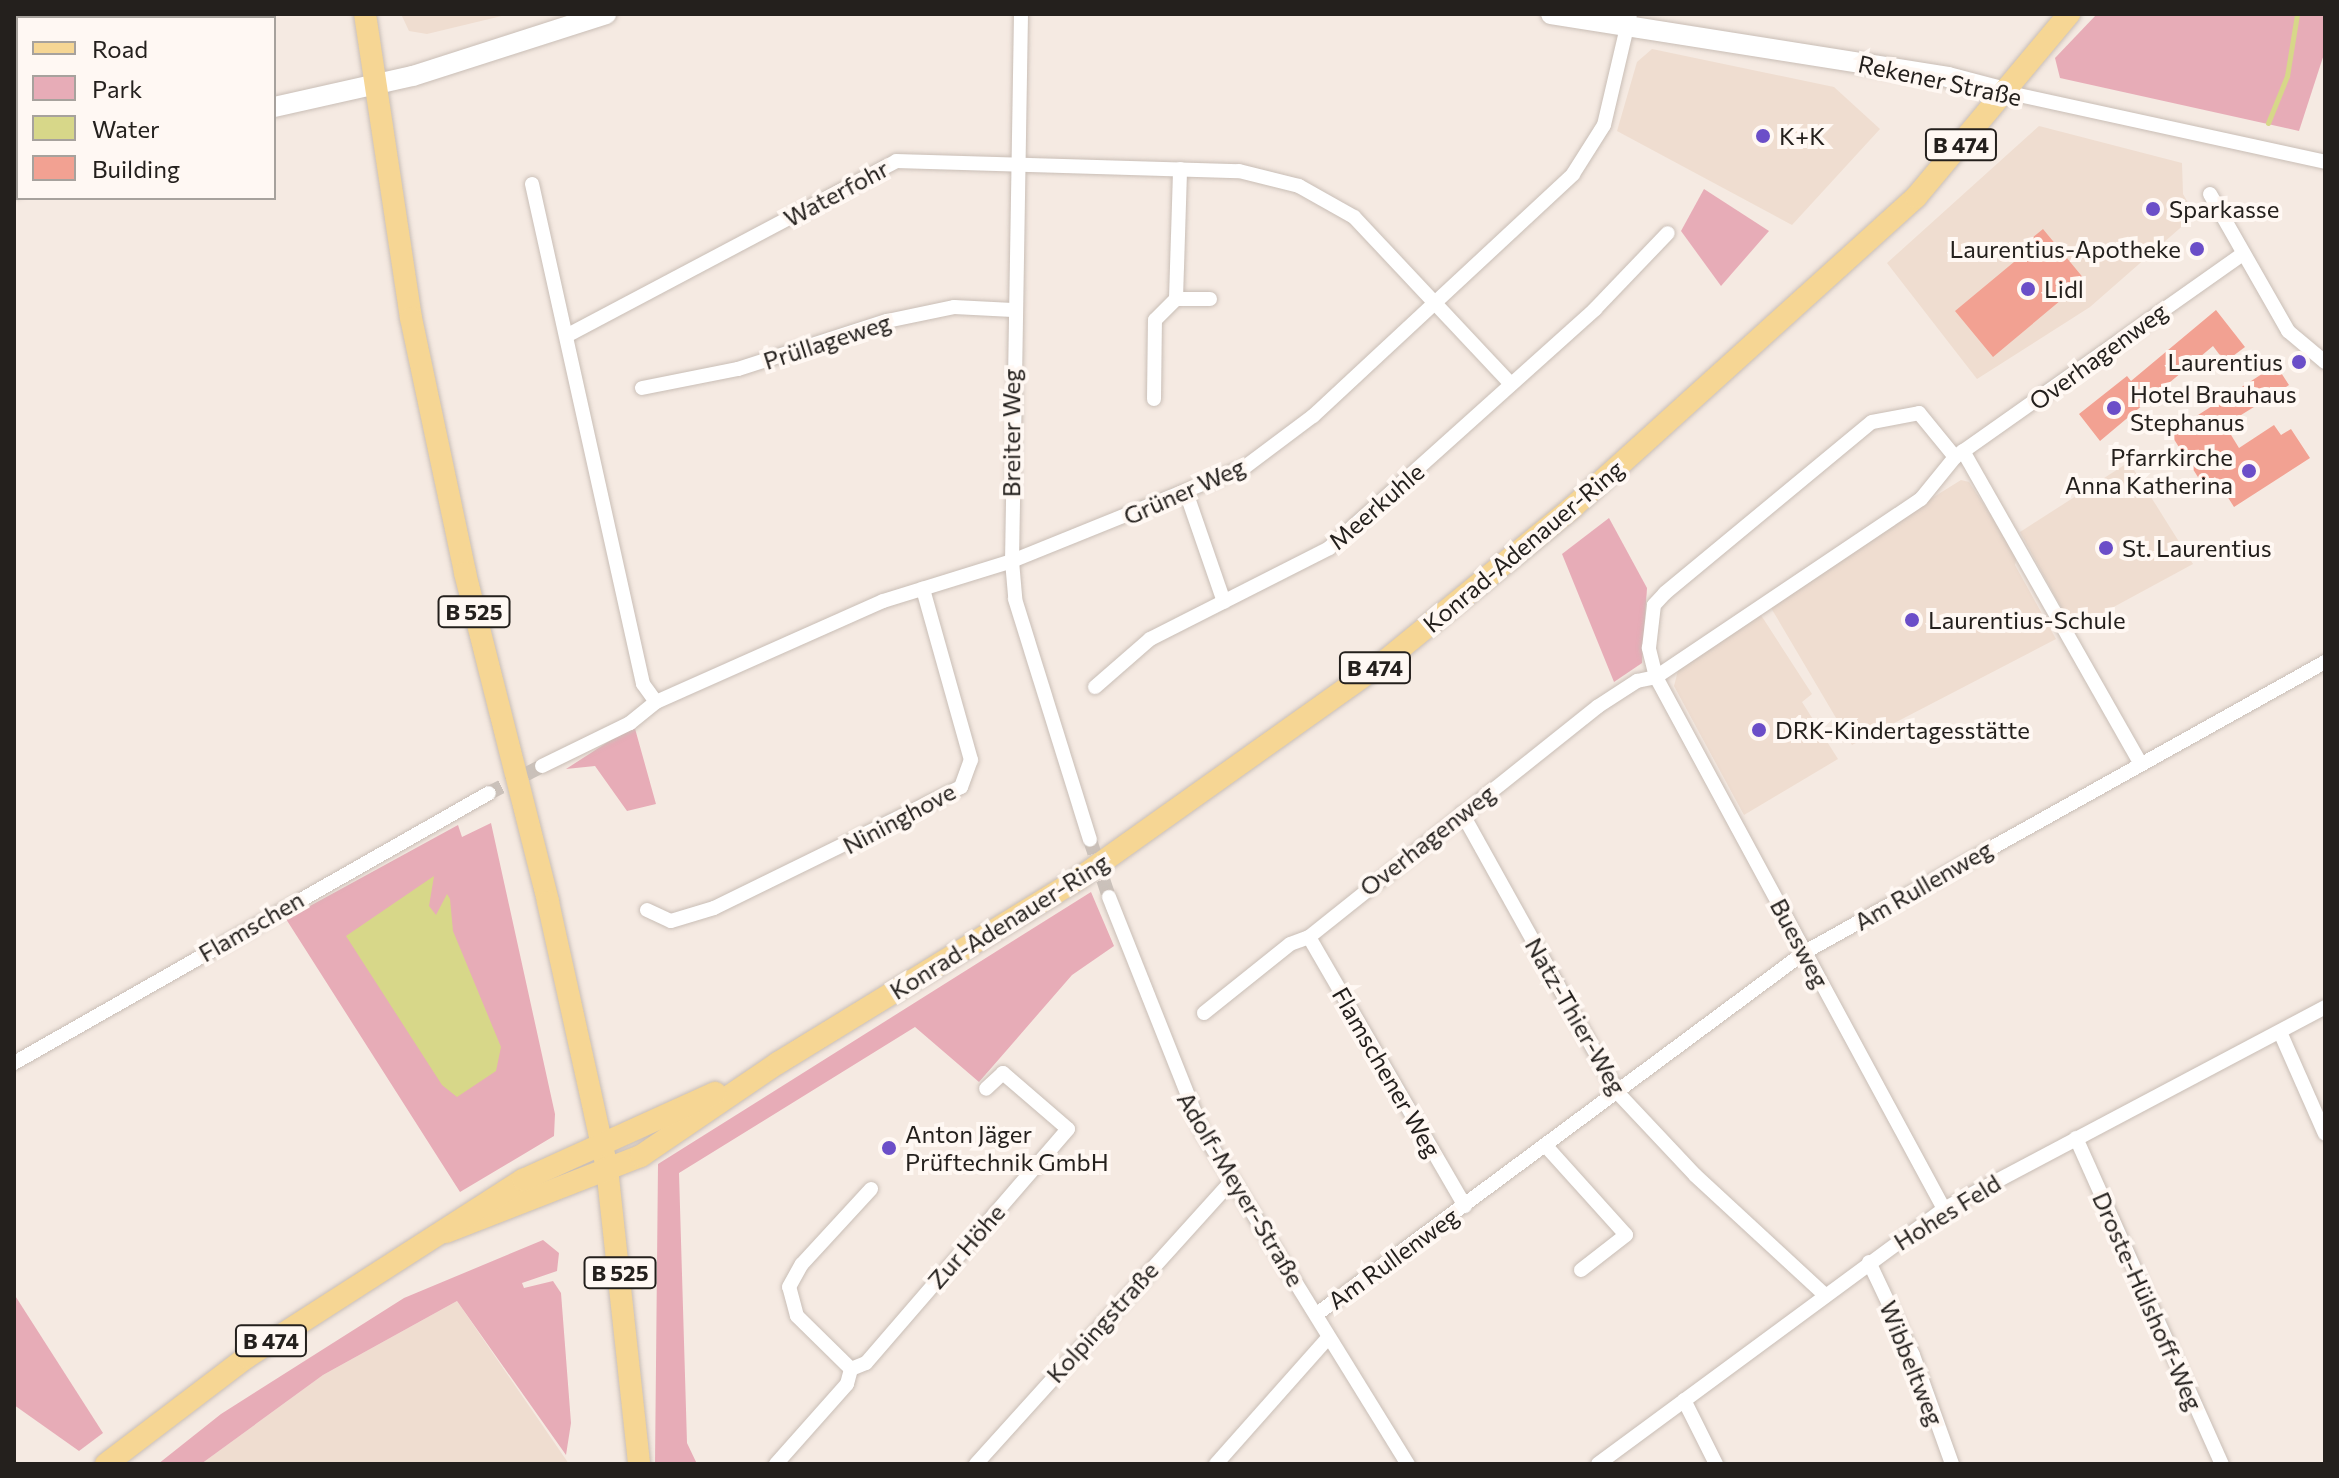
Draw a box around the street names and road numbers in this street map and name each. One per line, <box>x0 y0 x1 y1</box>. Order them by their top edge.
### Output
street label: Rekener Straße <box>1856 49 2024 111</box>
road number: B 474 <box>1923 127 1999 163</box>
street label: Waterfohr <box>779 153 893 233</box>
street label: Overhagenweg <box>2023 296 2173 416</box>
street label: Prüllageweg <box>760 307 894 375</box>
street label: Breiter Weg <box>997 369 1025 497</box>
street label: Grüner Weg <box>1119 451 1249 531</box>
street label: Konrad-Adenauer-Ring <box>1417 454 1629 638</box>
street label: Meerkuhle <box>1322 457 1430 555</box>
road number: B 525 <box>436 594 512 630</box>
road number: B 474 <box>1337 650 1413 686</box>
street label: Nininghove <box>838 776 960 860</box>
street label: Overhagenweg <box>1354 778 1500 902</box>
street label: Am Rullenweg <box>1849 834 1997 936</box>
street label: Konrad-Adenauer-Ring <box>884 847 1114 1005</box>
street label: Flamschen <box>193 884 309 968</box>
street label: Buesweg <box>1765 894 1835 992</box>
street label: Natz-Thier-Weg <box>1519 933 1633 1099</box>
street label: Flamschener Weg <box>1327 982 1447 1162</box>
street label: Adolf-Meyer-Straße <box>1172 1087 1310 1291</box>
street label: Hohes Feld <box>1888 1168 2006 1256</box>
street label: Droste-Hülshoff-Weg <box>2087 1187 2209 1415</box>
street label: Zur Höhe <box>922 1198 1010 1294</box>
street label: Am Rullenweg <box>1322 1201 1464 1315</box>
road number: B 525 <box>582 1255 658 1291</box>
street label: Kolpingstraße <box>1040 1256 1164 1388</box>
street label: Wibbeltweg <box>1874 1296 1950 1430</box>
road number: B 474 <box>233 1323 309 1359</box>

